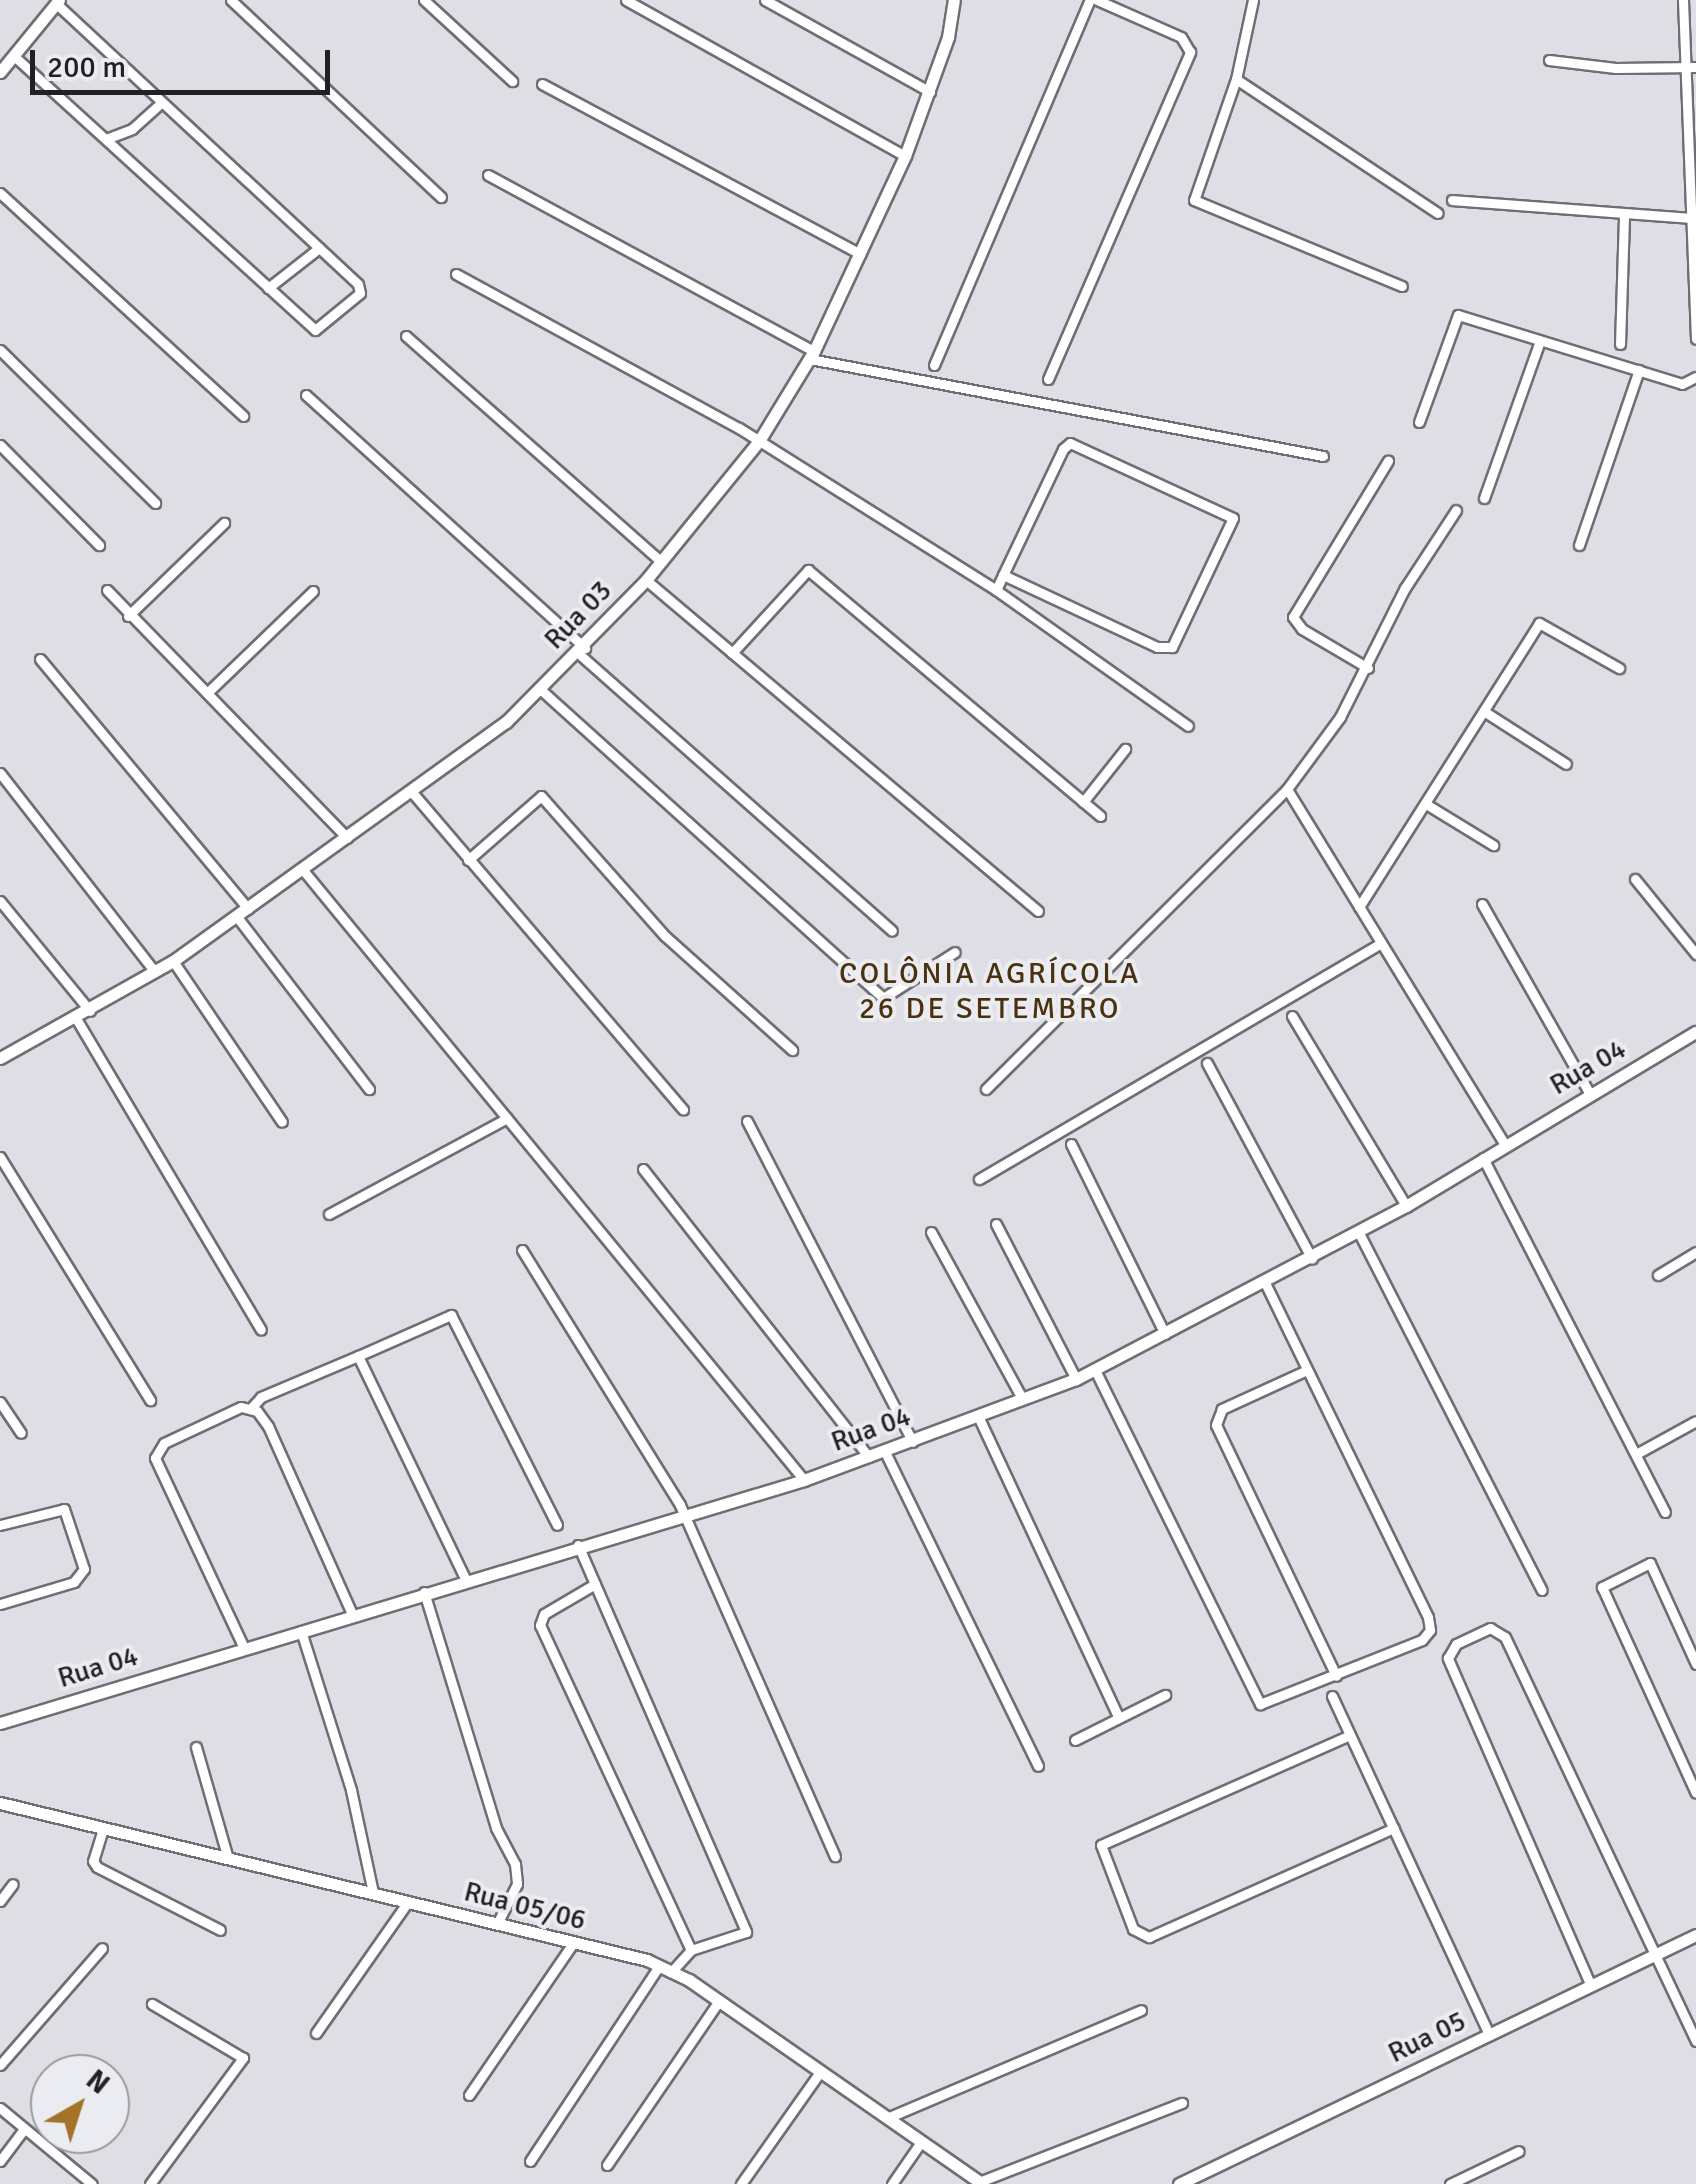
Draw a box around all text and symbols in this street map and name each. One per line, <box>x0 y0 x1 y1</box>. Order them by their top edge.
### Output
scale bar <box>35 30 335 92</box>
text: 200 m <box>47 49 126 86</box>
street label: Rua 03 <box>537 574 619 656</box>
district label: COLÔNIA AGRÍCOLA 26 DE SETEMBRO <box>839 956 1141 1026</box>
street label: Rua 04 <box>1544 1032 1632 1102</box>
street label: Rua 04 <box>827 1399 915 1459</box>
street label: Rua 04 <box>54 1639 142 1695</box>
street label: Rua 05/06 <box>461 1875 589 1937</box>
street label: Rua 05 <box>1383 2004 1471 2070</box>
north arrow <box>30 2054 130 2154</box>
text: N <box>79 2063 116 2102</box>

